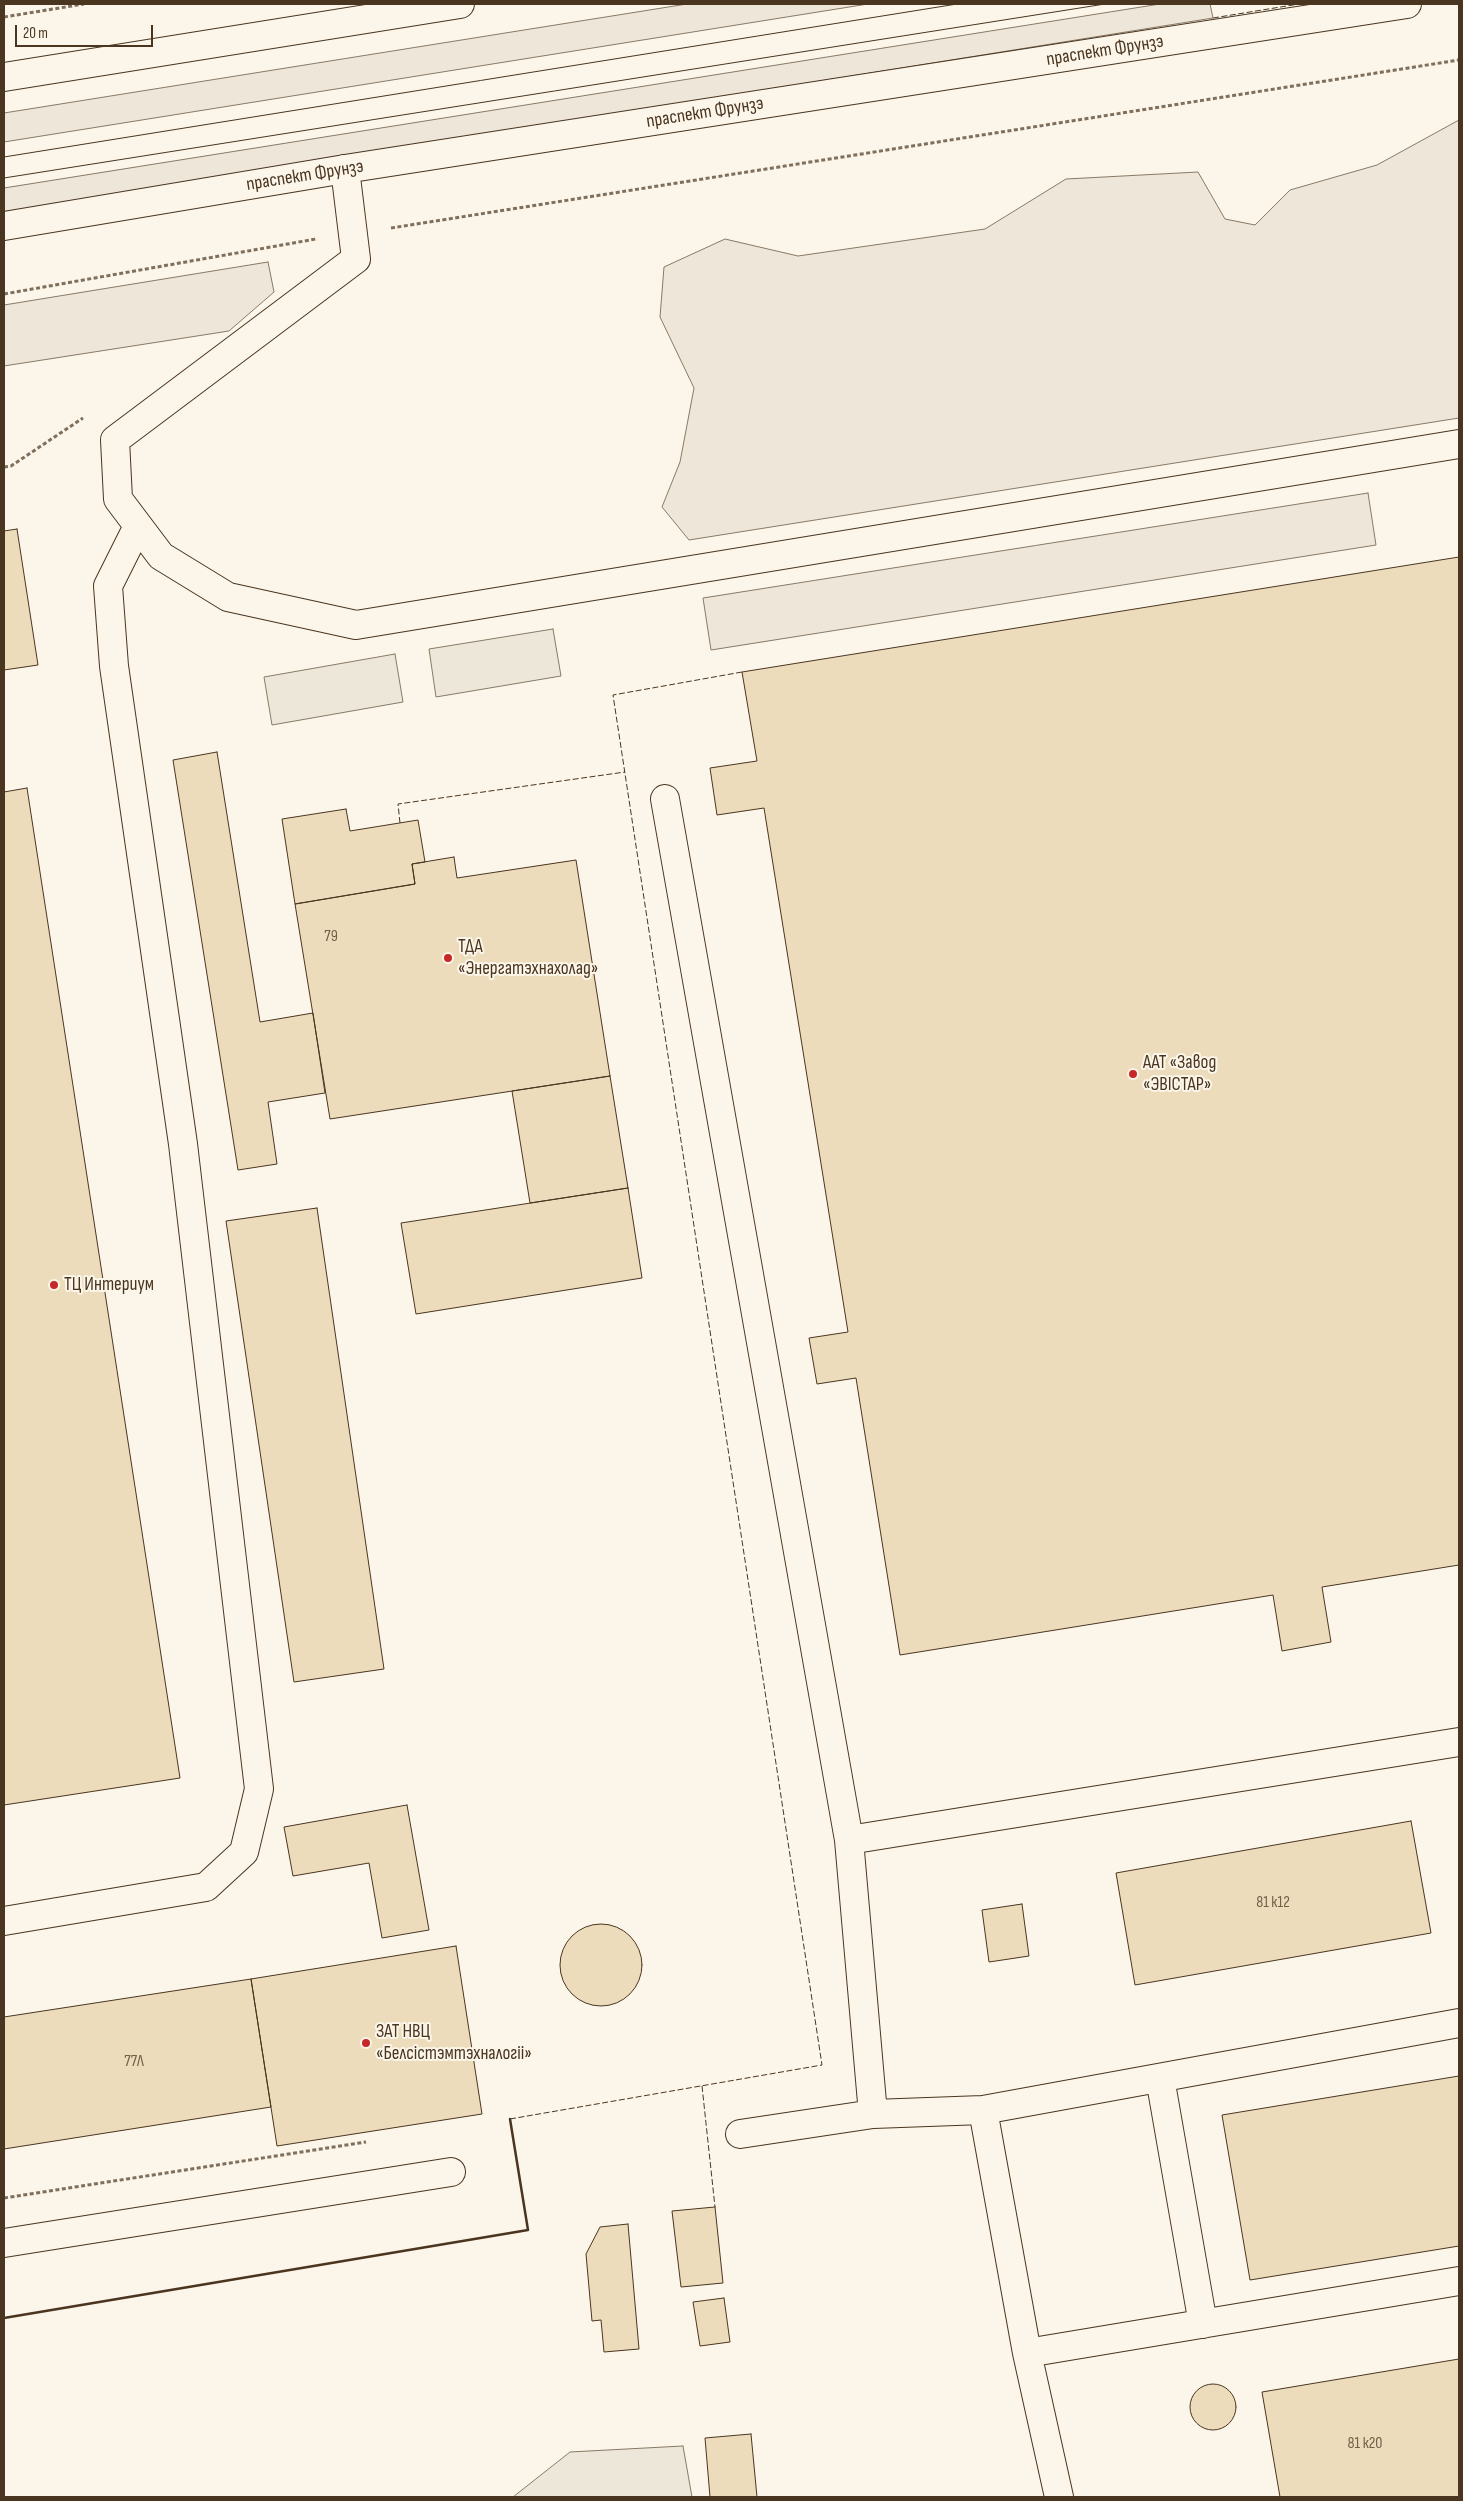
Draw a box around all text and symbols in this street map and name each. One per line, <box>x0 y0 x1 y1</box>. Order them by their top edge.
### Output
scale bar <box>18 15 155 47</box>
text: 20 m <box>23 24 48 43</box>
street label: праспект Фрунзэ <box>1045 30 1165 72</box>
street label: праспект Фрунзэ <box>645 92 765 134</box>
street label: праспект Фрунзэ <box>245 155 365 197</box>
house number: 79 <box>324 927 338 947</box>
place label: ТДА «Энергатэхнахолад» <box>458 936 598 980</box>
marker: ТДА «Энергатэхнахолад» <box>442 952 454 964</box>
place label: ААТ «Завод «ЭВІСТАР» <box>1143 1052 1216 1096</box>
marker: ААТ «Завод «ЭВІСТАР» <box>1127 1068 1139 1080</box>
place label: ТЦ Интериум <box>64 1274 154 1296</box>
marker: ТЦ Интериум <box>48 1279 60 1291</box>
house number: 81 к12 <box>1256 1893 1290 1913</box>
place label: ЗАТ НВЦ «Белсістэмтэхналогіі» <box>376 2021 532 2065</box>
marker: ЗАТ НВЦ «Белсістэмтэхналогіі» <box>360 2037 372 2049</box>
house number: 77Л <box>124 2052 144 2072</box>
house number: 81 к20 <box>1348 2434 1382 2454</box>

